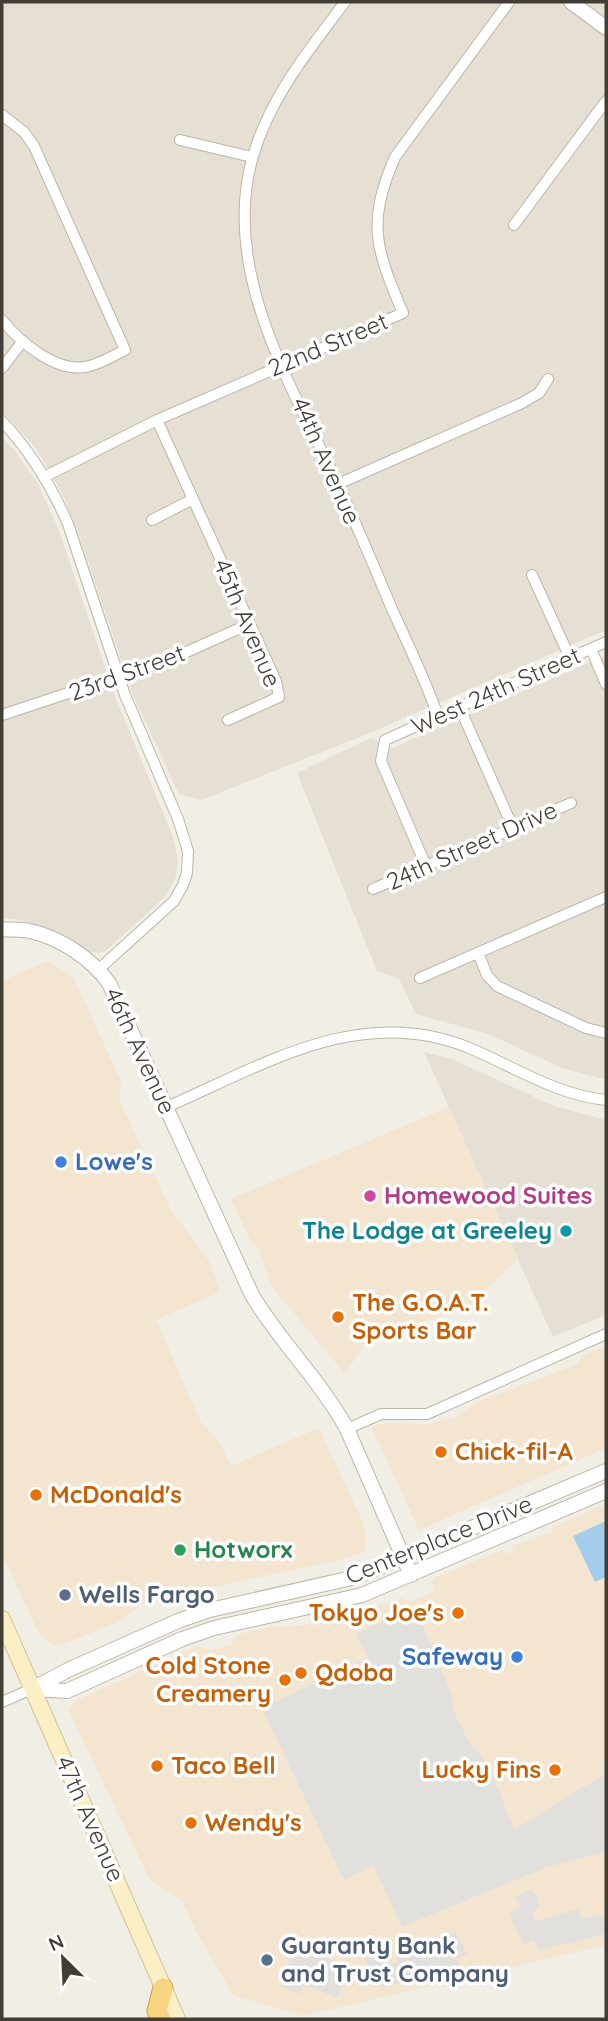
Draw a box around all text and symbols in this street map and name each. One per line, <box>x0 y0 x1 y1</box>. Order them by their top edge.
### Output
street label: 22nd Street <box>263 305 392 383</box>
street label: 44th Avenue <box>286 393 368 529</box>
street label: 45th Avenue <box>207 554 288 691</box>
street label: 23rd Street <box>65 637 189 707</box>
street label: West 24th Street <box>406 639 585 741</box>
street label: 24th Street Drive <box>382 794 562 896</box>
street label: 46th Avenue <box>99 983 183 1119</box>
place label: Lowe's <box>75 1146 153 1176</box>
marker: Lowe's <box>53 1154 69 1170</box>
place label: Homewood Suites <box>384 1180 592 1210</box>
marker: Homewood Suites <box>362 1188 378 1204</box>
place label: The Lodge at Greeley <box>302 1215 552 1245</box>
marker: The Lodge at Greeley <box>558 1223 574 1239</box>
place label: The G.O.A.T. Sports Bar <box>352 1287 489 1345</box>
marker: The G.O.A.T. Sports Bar <box>330 1309 346 1325</box>
place label: Chick-fil-A <box>455 1436 574 1466</box>
marker: Chick-fil-A <box>433 1444 449 1460</box>
place label: McDonald's <box>50 1479 182 1509</box>
marker: McDonald's <box>28 1487 44 1503</box>
street label: Centerplace Drive <box>341 1488 536 1590</box>
place label: Hotworx <box>194 1534 293 1564</box>
marker: Hotworx <box>172 1542 188 1558</box>
place label: Wells Fargo <box>79 1579 215 1609</box>
marker: Wells Fargo <box>57 1587 73 1603</box>
place label: Tokyo Joe's <box>309 1597 444 1627</box>
marker: Tokyo Joe's <box>450 1605 466 1621</box>
place label: Safeway <box>402 1641 503 1671</box>
marker: Safeway <box>509 1649 525 1665</box>
place label: Cold Stone Creamery <box>145 1650 271 1708</box>
place label: Qdoba <box>315 1657 394 1687</box>
marker: Qdoba <box>293 1665 309 1681</box>
marker: Cold Stone Creamery <box>277 1672 293 1688</box>
place label: Taco Bell <box>171 1750 276 1780</box>
street label: 47th Avenue <box>50 1751 132 1886</box>
place label: Lucky Fins <box>421 1754 541 1784</box>
marker: Taco Bell <box>149 1758 165 1774</box>
marker: Lucky Fins <box>547 1762 563 1778</box>
place label: Wendy's <box>205 1807 302 1837</box>
marker: Wendy's <box>183 1815 199 1831</box>
north arrow <box>28 1923 98 1993</box>
text: N <box>45 1929 67 1956</box>
place label: Guaranty Bank and Trust Company <box>281 1930 509 1988</box>
marker: Guaranty Bank and Trust Company <box>259 1952 275 1968</box>

